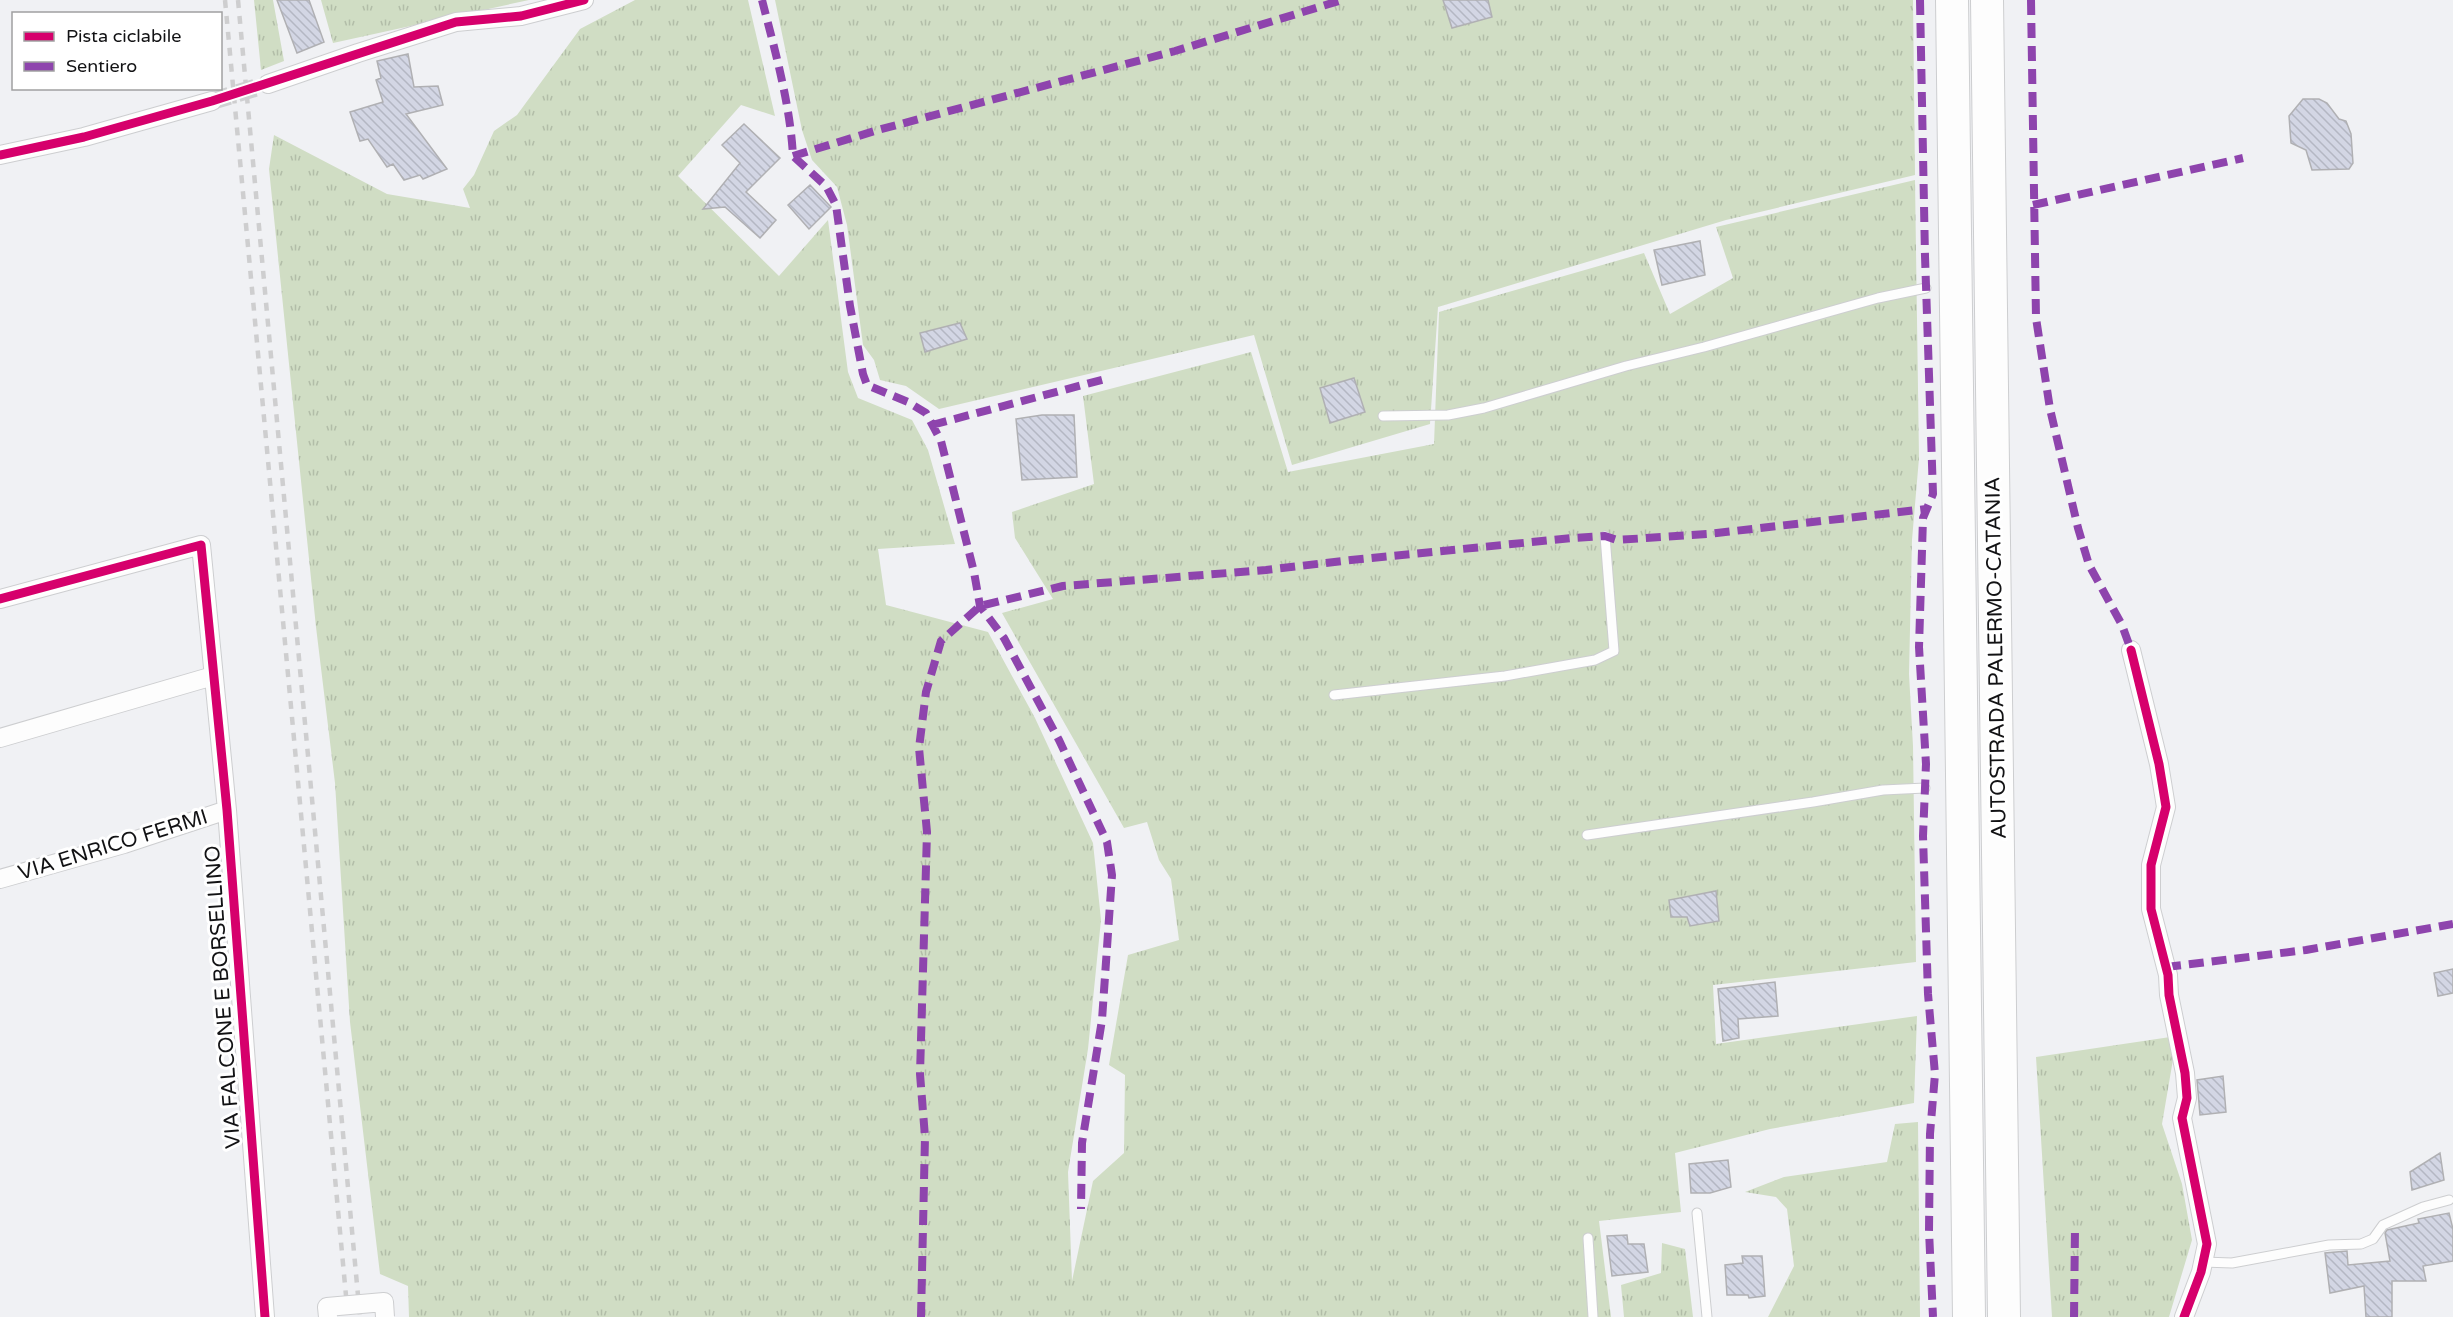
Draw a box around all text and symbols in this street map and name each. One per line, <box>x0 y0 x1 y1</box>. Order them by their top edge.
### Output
legend <box>12 12 222 90</box>
text: Pista ciclabile <box>66 25 181 47</box>
text: Sentiero <box>66 55 137 77</box>
street label: AUTOSTRADA PALERMO-CATANIA <box>1980 477 2012 839</box>
street label: VIA ENRICO FERMI <box>15 804 211 886</box>
street label: VIA FALCONE E BORSELLINO <box>200 845 246 1149</box>

